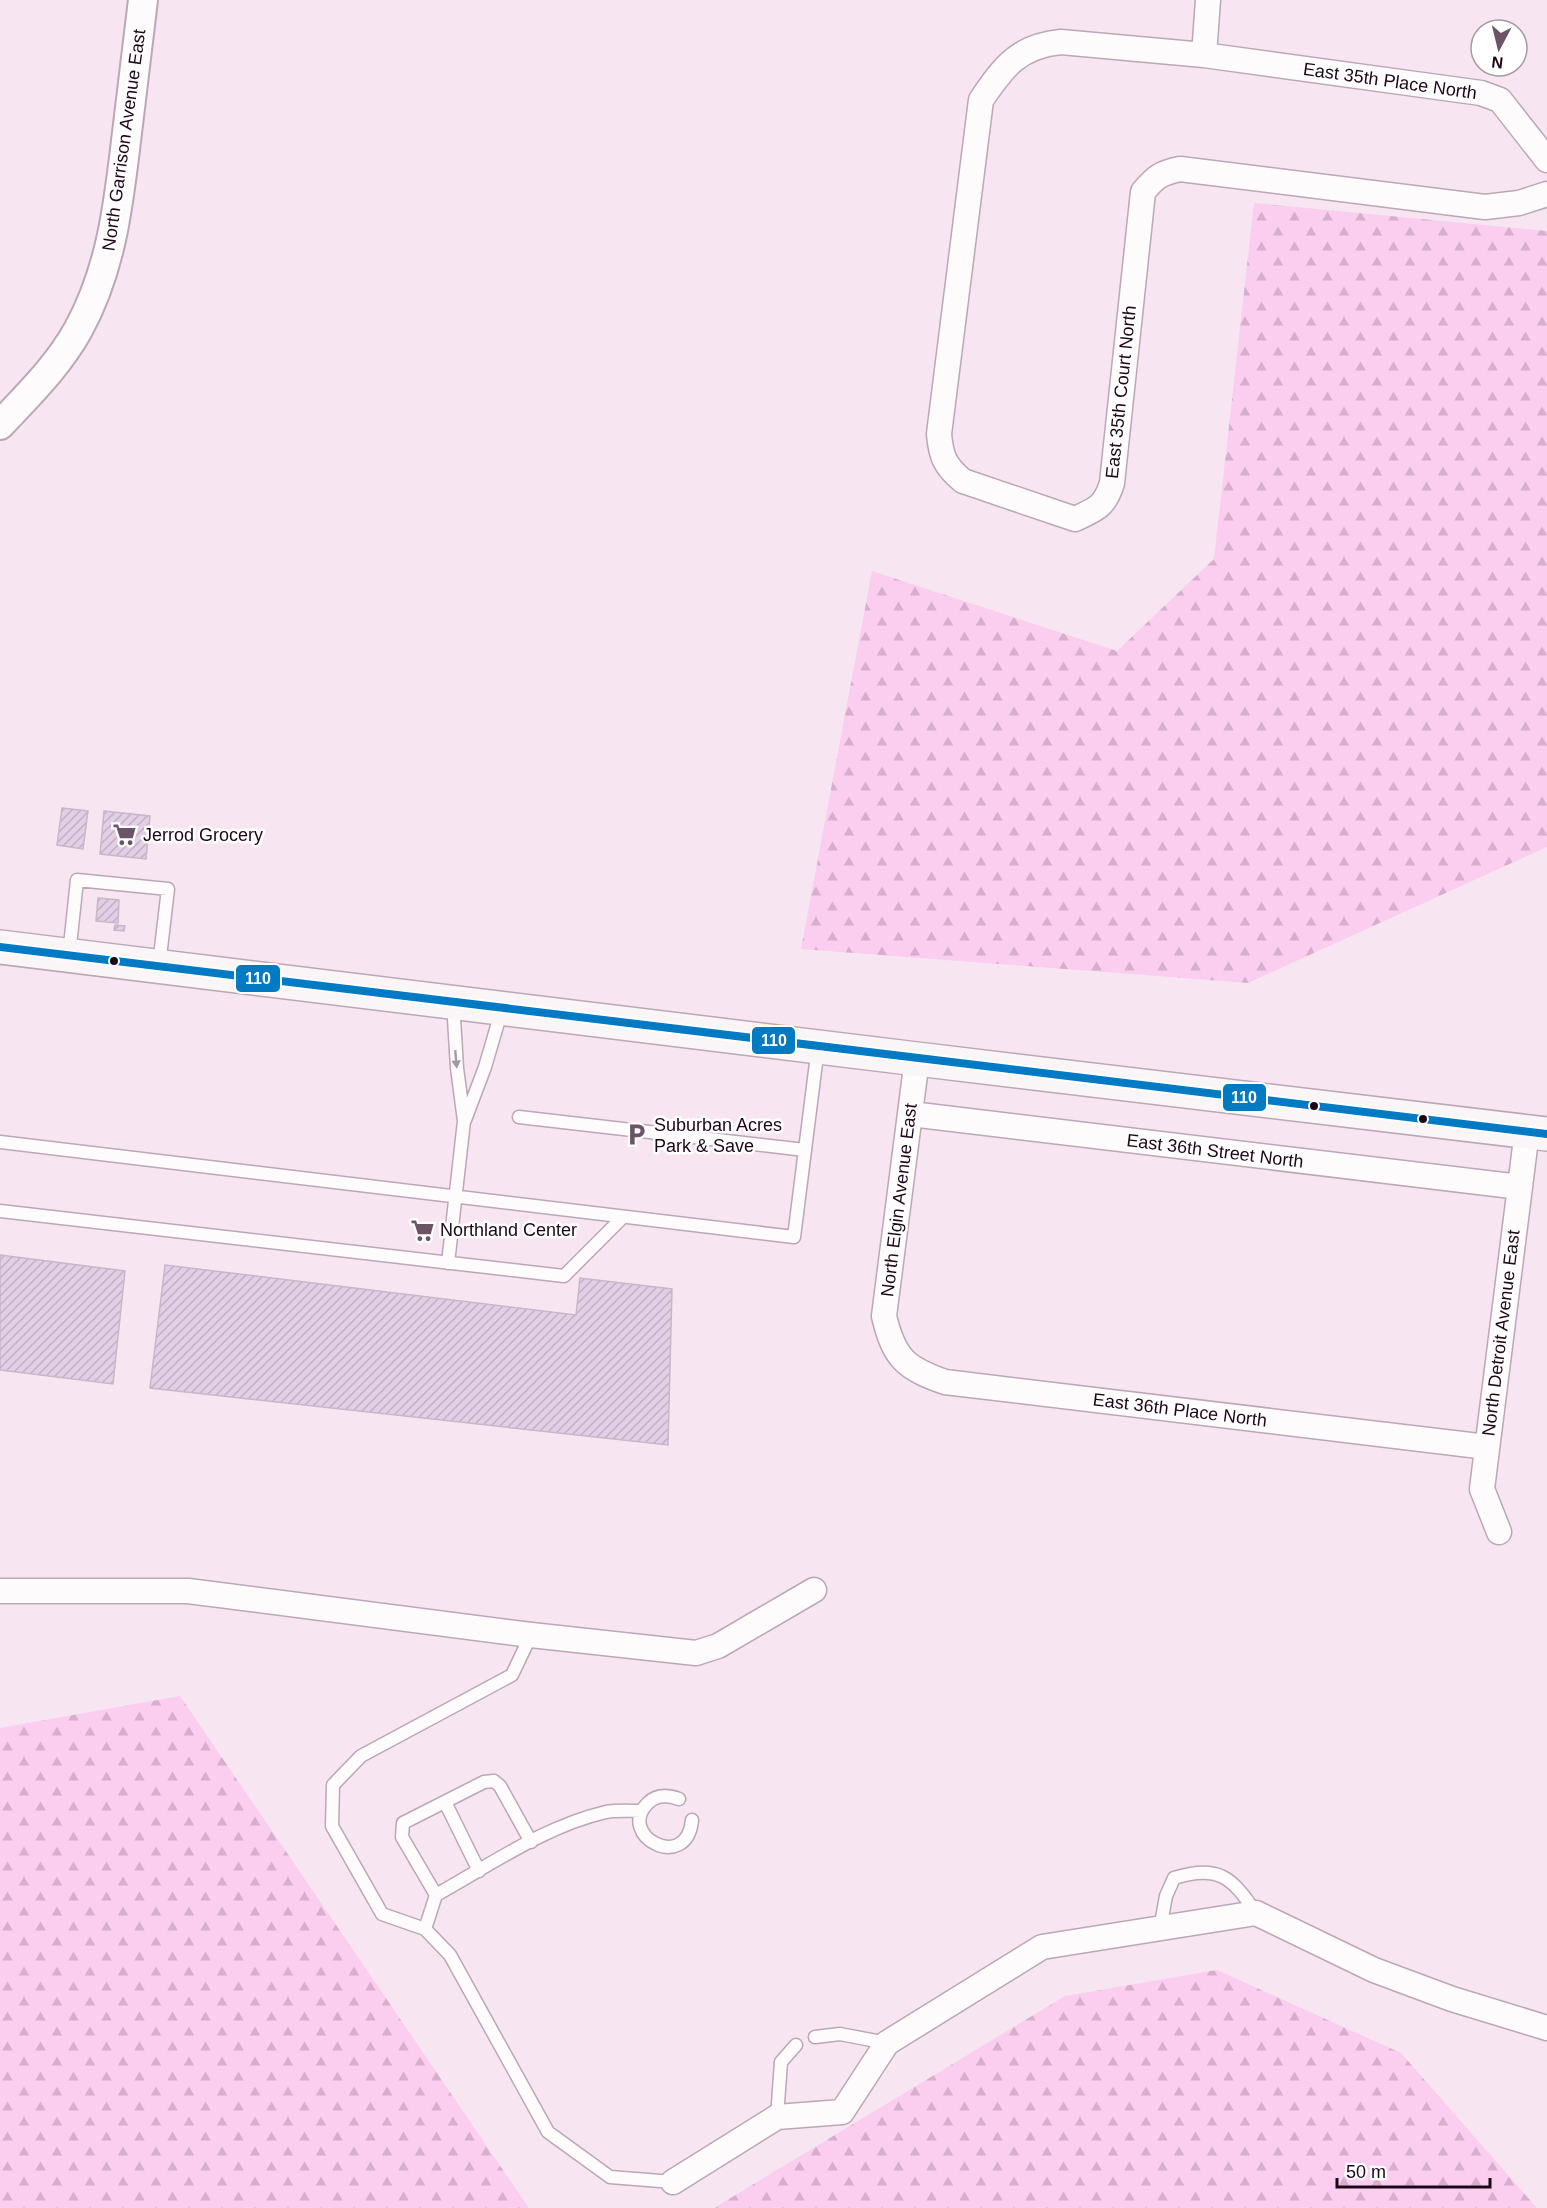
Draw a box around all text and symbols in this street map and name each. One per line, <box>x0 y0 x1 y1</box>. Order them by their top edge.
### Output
north arrow <box>1469 18 1529 78</box>
street label: North Garrison Avenue East <box>99 28 149 252</box>
text: N <box>1490 53 1504 72</box>
street label: East 35th Place North <box>1302 59 1478 103</box>
street label: East 35th Court North <box>1102 304 1140 480</box>
supermarket icon: Jerrod Grocery <box>112 822 138 848</box>
place label: Jerrod Grocery <box>143 825 263 845</box>
unlabelled marker <box>108 955 120 967</box>
line badge: 110 <box>235 964 281 993</box>
text: 110 <box>245 970 271 987</box>
line badge: 110 <box>751 1026 796 1055</box>
text: 110 <box>761 1032 787 1049</box>
one-way arrow <box>451 1050 461 1069</box>
line badge: 110 <box>1222 1083 1267 1112</box>
text: 110 <box>1231 1089 1257 1106</box>
unlabelled marker <box>1308 1100 1320 1112</box>
street label: North Elgin Avenue East <box>877 1102 921 1298</box>
unlabelled marker <box>1417 1113 1429 1125</box>
place label: Suburban Acres Park & Save <box>654 1115 782 1156</box>
parking icon: Suburban Acres Park & Save <box>623 1122 649 1148</box>
street label: East 36th Street North <box>1125 1130 1305 1172</box>
supermarket icon: Northland Center <box>409 1217 435 1243</box>
place label: Northland Center <box>440 1220 577 1240</box>
street label: North Detroit Avenue East <box>1478 1229 1524 1437</box>
street label: East 36th Place North <box>1092 1389 1268 1431</box>
scale bar <box>1337 2151 1490 2189</box>
text: 50 m <box>1346 2162 1386 2182</box>

